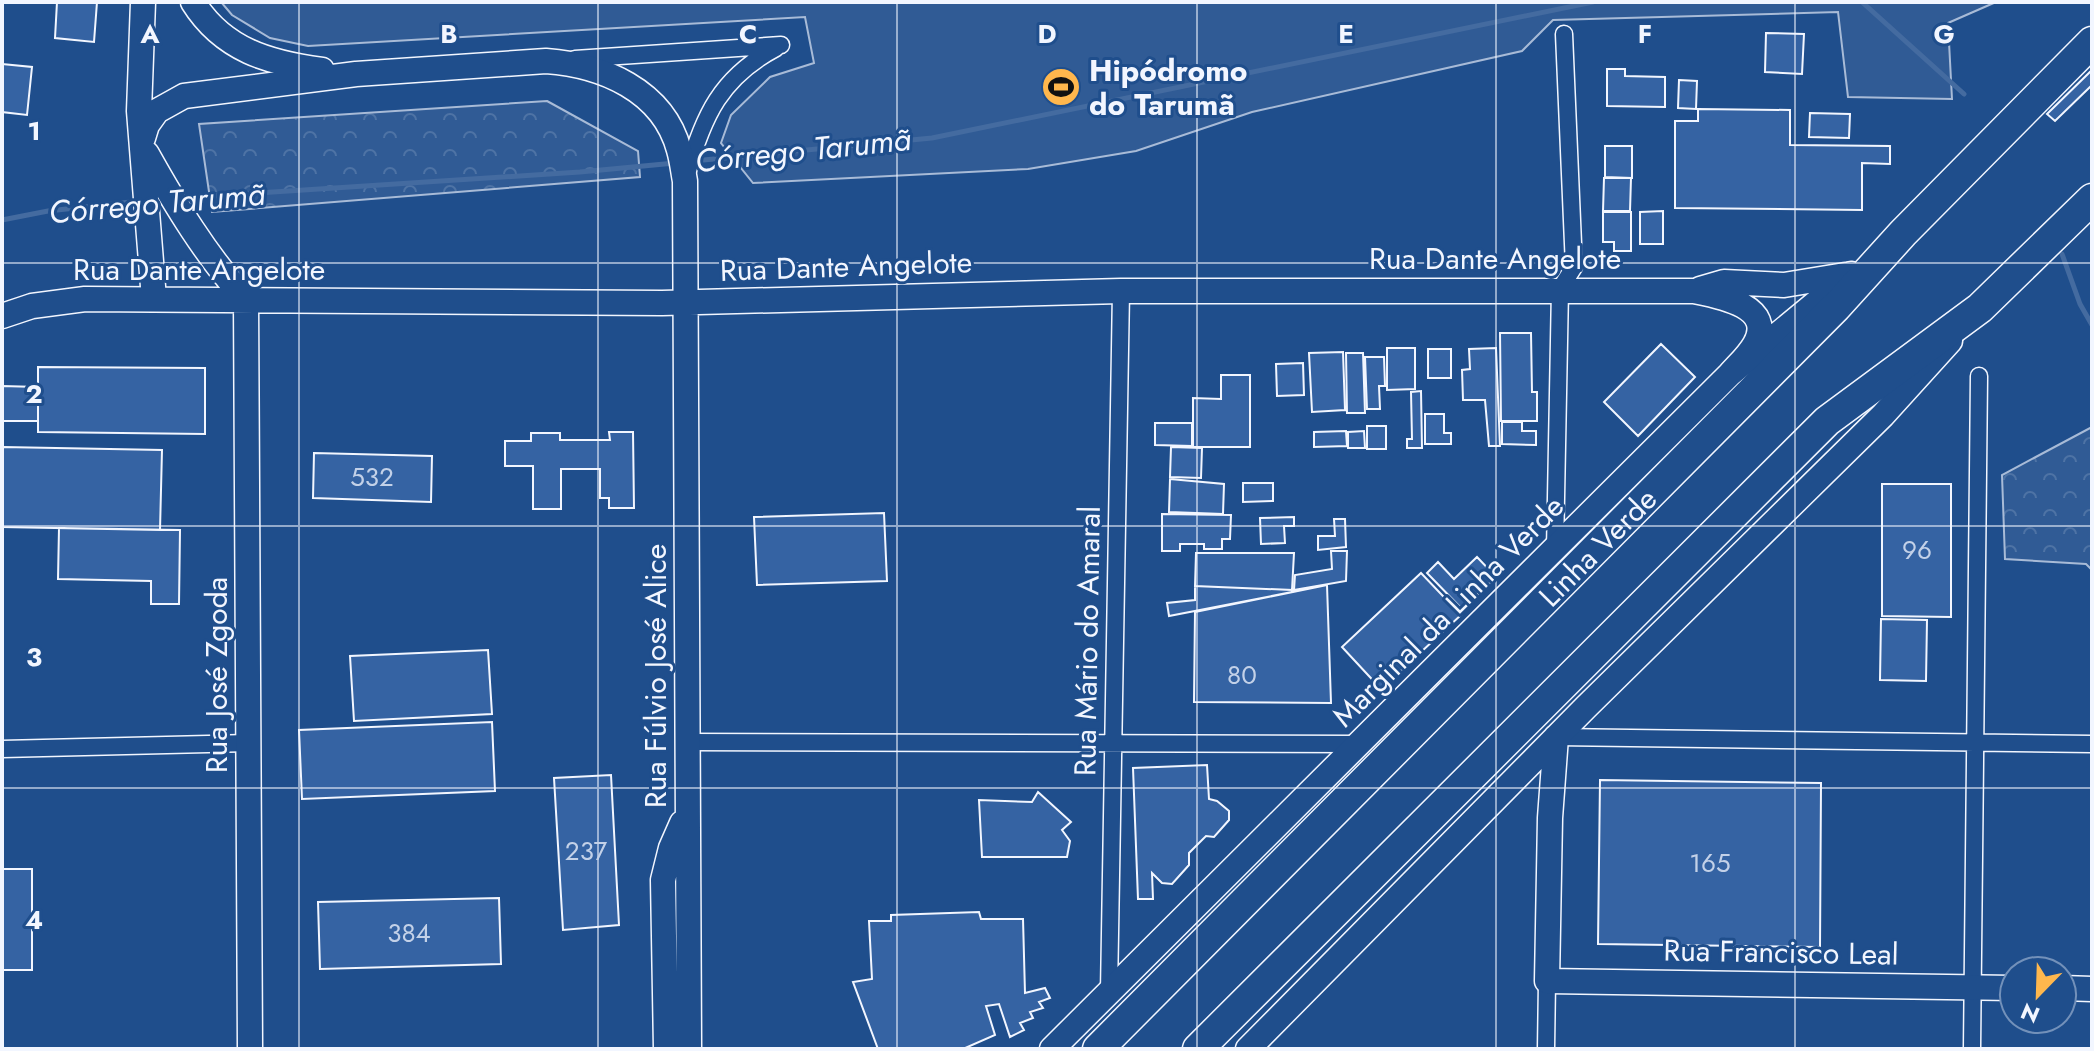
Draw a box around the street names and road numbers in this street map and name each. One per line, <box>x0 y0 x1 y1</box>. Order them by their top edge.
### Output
street label: Rua Dante Angelote <box>1369 237 1621 280</box>
street label: Rua Dante Angelote <box>719 240 973 292</box>
street label: Rua Dante Angelote <box>73 248 325 291</box>
street label: Linha Verde <box>1528 478 1666 616</box>
street label: Marginal da Linha Verde <box>1322 485 1574 737</box>
street label: Rua Mário do Amaral <box>1063 506 1111 776</box>
street label: Rua Fúlvio José Alice <box>634 544 677 808</box>
street label: Rua José Zgoda <box>195 577 238 773</box>
street label: Rua Francisco Leal <box>1663 928 1899 976</box>

